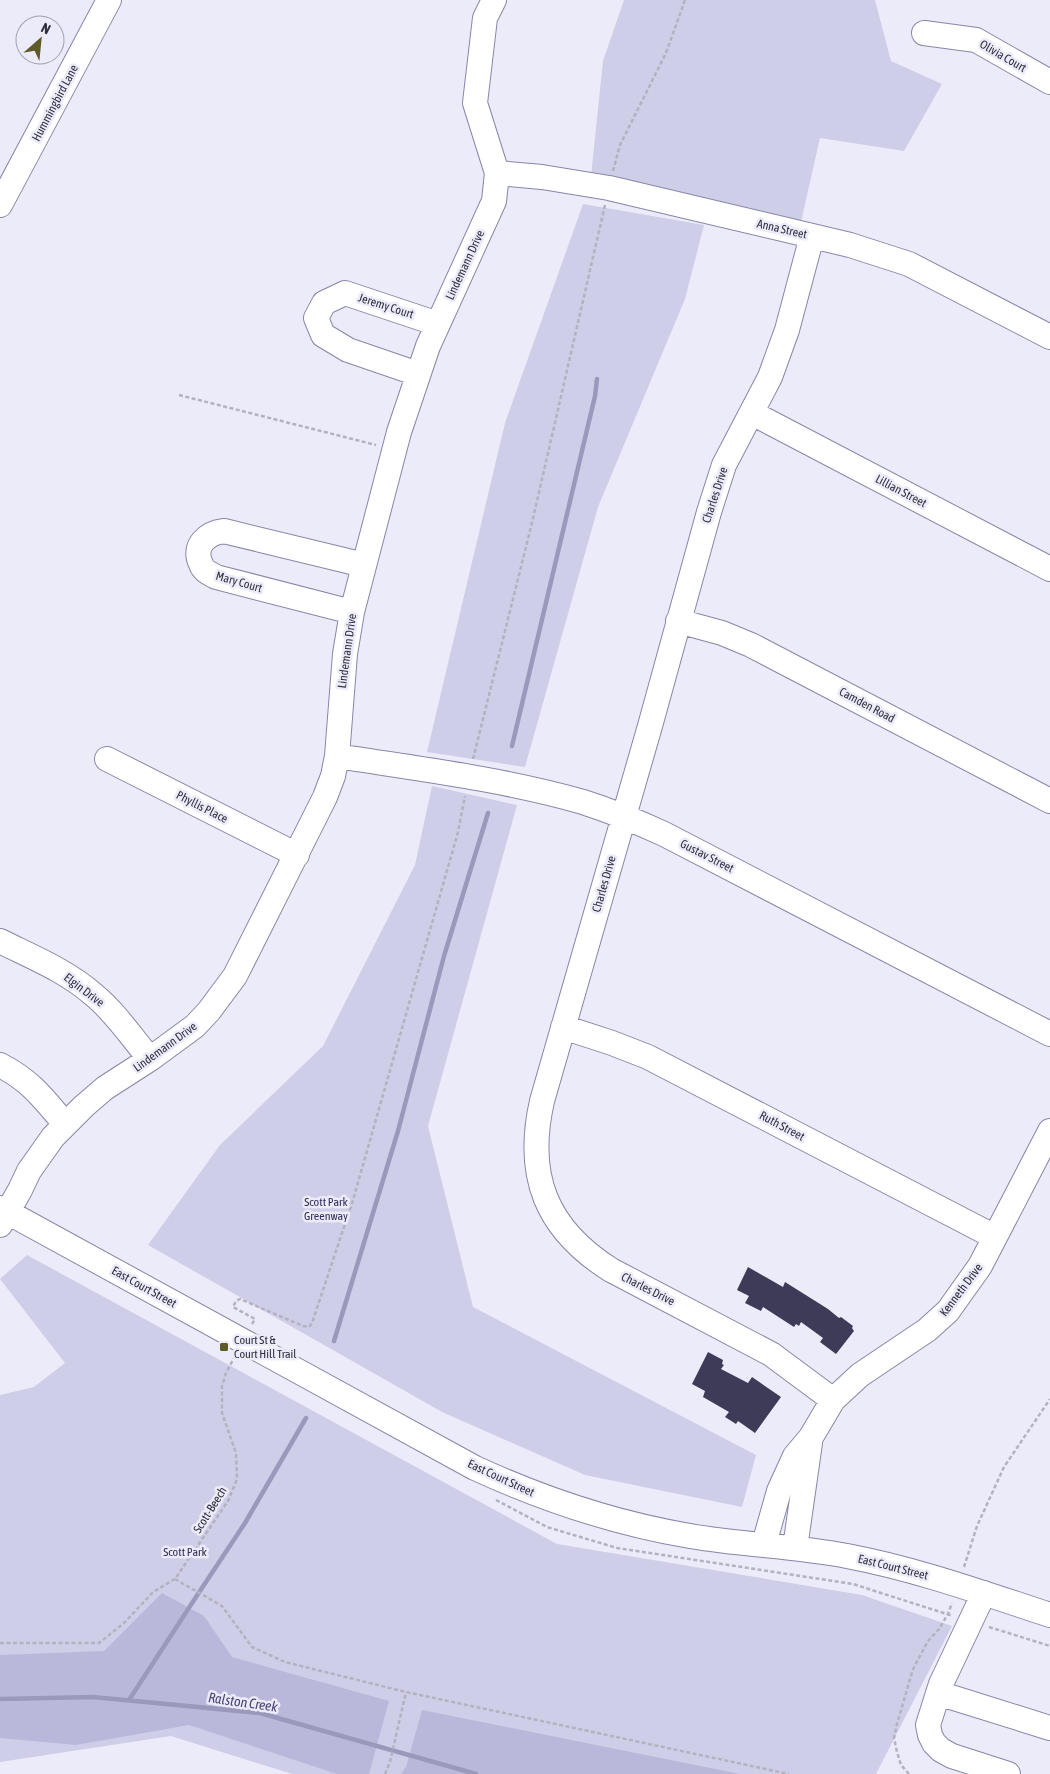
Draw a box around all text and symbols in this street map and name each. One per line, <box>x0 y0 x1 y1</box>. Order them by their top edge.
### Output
north arrow <box>15 15 65 65</box>
text: N <box>39 19 53 37</box>
street label: Olivia Court <box>977 37 1029 75</box>
street label: Hummingbird Lane <box>29 62 81 144</box>
street label: Anna Street <box>756 216 809 242</box>
street label: Lindemann Drive <box>443 228 487 302</box>
street label: Jeremy Court <box>357 291 416 322</box>
street label: Charles Drive <box>699 465 731 525</box>
street label: Lillian Street <box>873 472 929 511</box>
street label: Mary Court <box>214 569 264 595</box>
street label: Lindemann Drive <box>335 613 359 689</box>
street label: Camden Road <box>837 684 897 726</box>
street label: Phyllis Place <box>174 788 230 826</box>
street label: Gustav Street <box>678 837 737 876</box>
street label: Charles Drive <box>589 854 619 914</box>
street label: Elgin Drive <box>61 970 107 1010</box>
street label: Lindemann Drive <box>130 1019 200 1075</box>
street label: Ruth Street <box>757 1108 807 1144</box>
park label: Scott Park Greenway <box>304 1195 349 1223</box>
street label: Kenneth Drive <box>937 1261 985 1319</box>
street label: East Court Street <box>109 1263 179 1311</box>
street label: Charles Drive <box>619 1270 677 1308</box>
place label: Court St & Court Hill Trail <box>234 1333 297 1361</box>
marker: Court St & Court Hill Trail <box>218 1341 230 1353</box>
street label: East Court Street <box>466 1457 537 1500</box>
street label: Scott-Beech <box>190 1484 230 1536</box>
park label: Scott Park <box>163 1545 208 1559</box>
street label: East Court Street <box>857 1552 930 1583</box>
water label: Ralston Creek <box>207 1689 280 1715</box>

